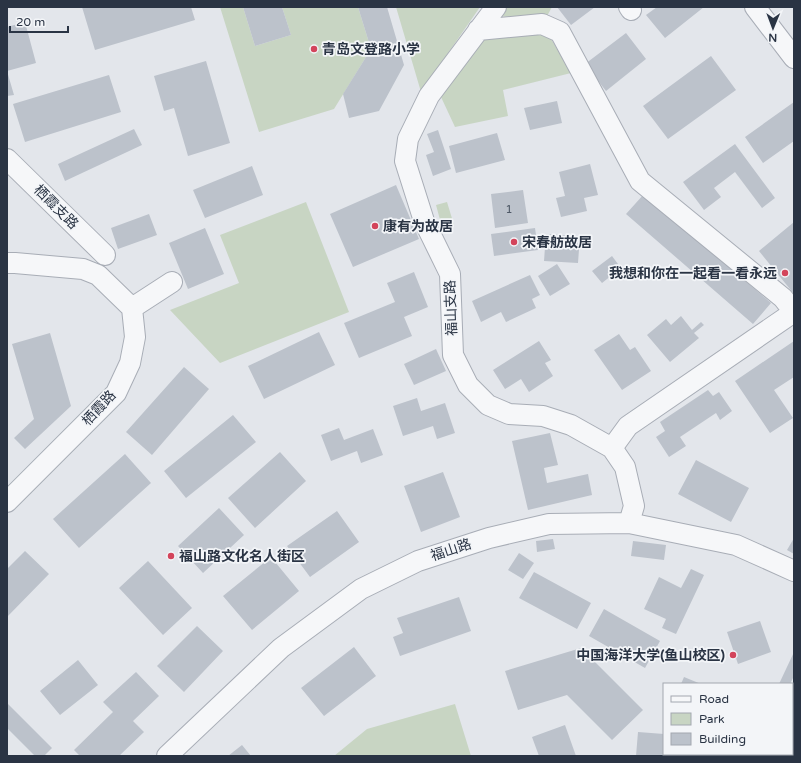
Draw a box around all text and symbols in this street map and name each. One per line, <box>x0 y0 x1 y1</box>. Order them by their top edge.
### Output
scale bar <box>10 8 68 34</box>
north arrow <box>753 8 793 48</box>
text: 20 m <box>16 15 45 29</box>
text: N <box>768 31 777 44</box>
place label: 青岛文登路小学 <box>322 41 420 58</box>
marker: 青岛文登路小学 <box>309 44 319 54</box>
street label: 栖霞支路 <box>30 181 82 233</box>
house number: 1 <box>505 202 513 216</box>
place label: 康有为故居 <box>383 218 453 235</box>
marker: 康有为故居 <box>370 221 380 231</box>
place label: 宋春舫故居 <box>522 234 592 251</box>
marker: 宋春舫故居 <box>509 237 519 247</box>
place label: 我想和你在一起看一看永远 <box>609 265 777 282</box>
marker: 我想和你在一起看一看永远 <box>780 268 790 278</box>
street label: 福山支路 <box>442 280 460 336</box>
street label: 栖霞路 <box>78 387 120 429</box>
street label: 福山路 <box>428 535 474 565</box>
place label: 福山路文化名人街区 <box>179 548 305 565</box>
marker: 福山路文化名人街区 <box>166 551 176 561</box>
place label: 中国海洋大学(鱼山校区) <box>576 647 725 664</box>
marker: 中国海洋大学(鱼山校区) <box>728 650 738 660</box>
legend <box>663 683 793 755</box>
text: Road <box>699 692 729 706</box>
text: Park <box>699 712 725 726</box>
text: Building <box>699 732 746 746</box>

